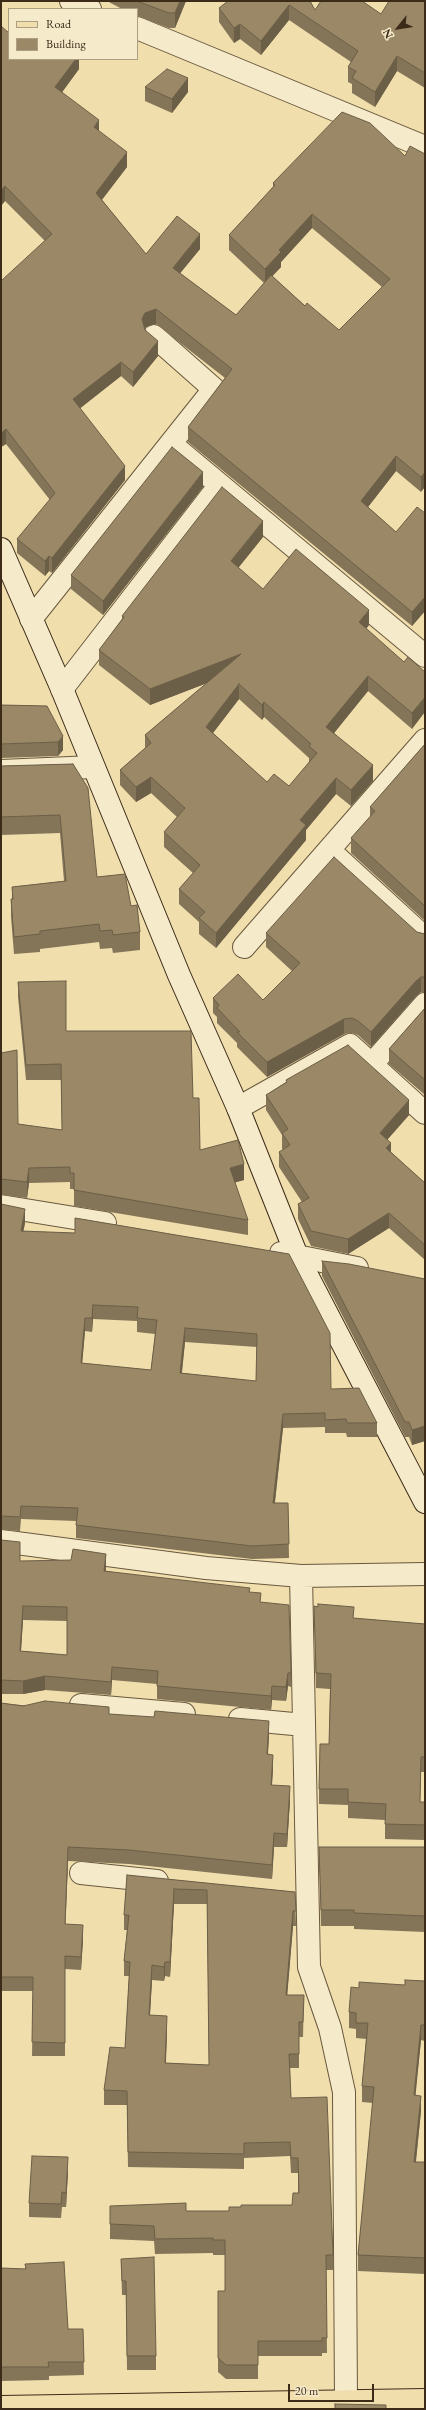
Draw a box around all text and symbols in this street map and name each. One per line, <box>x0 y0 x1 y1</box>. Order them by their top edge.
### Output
legend <box>8 8 138 60</box>
north arrow <box>378 8 418 48</box>
text: Road <box>46 16 71 32</box>
text: N <box>379 27 396 41</box>
text: Building <box>46 36 86 52</box>
scale bar <box>290 2376 376 2402</box>
text: 20 m <box>295 2383 318 2399</box>

